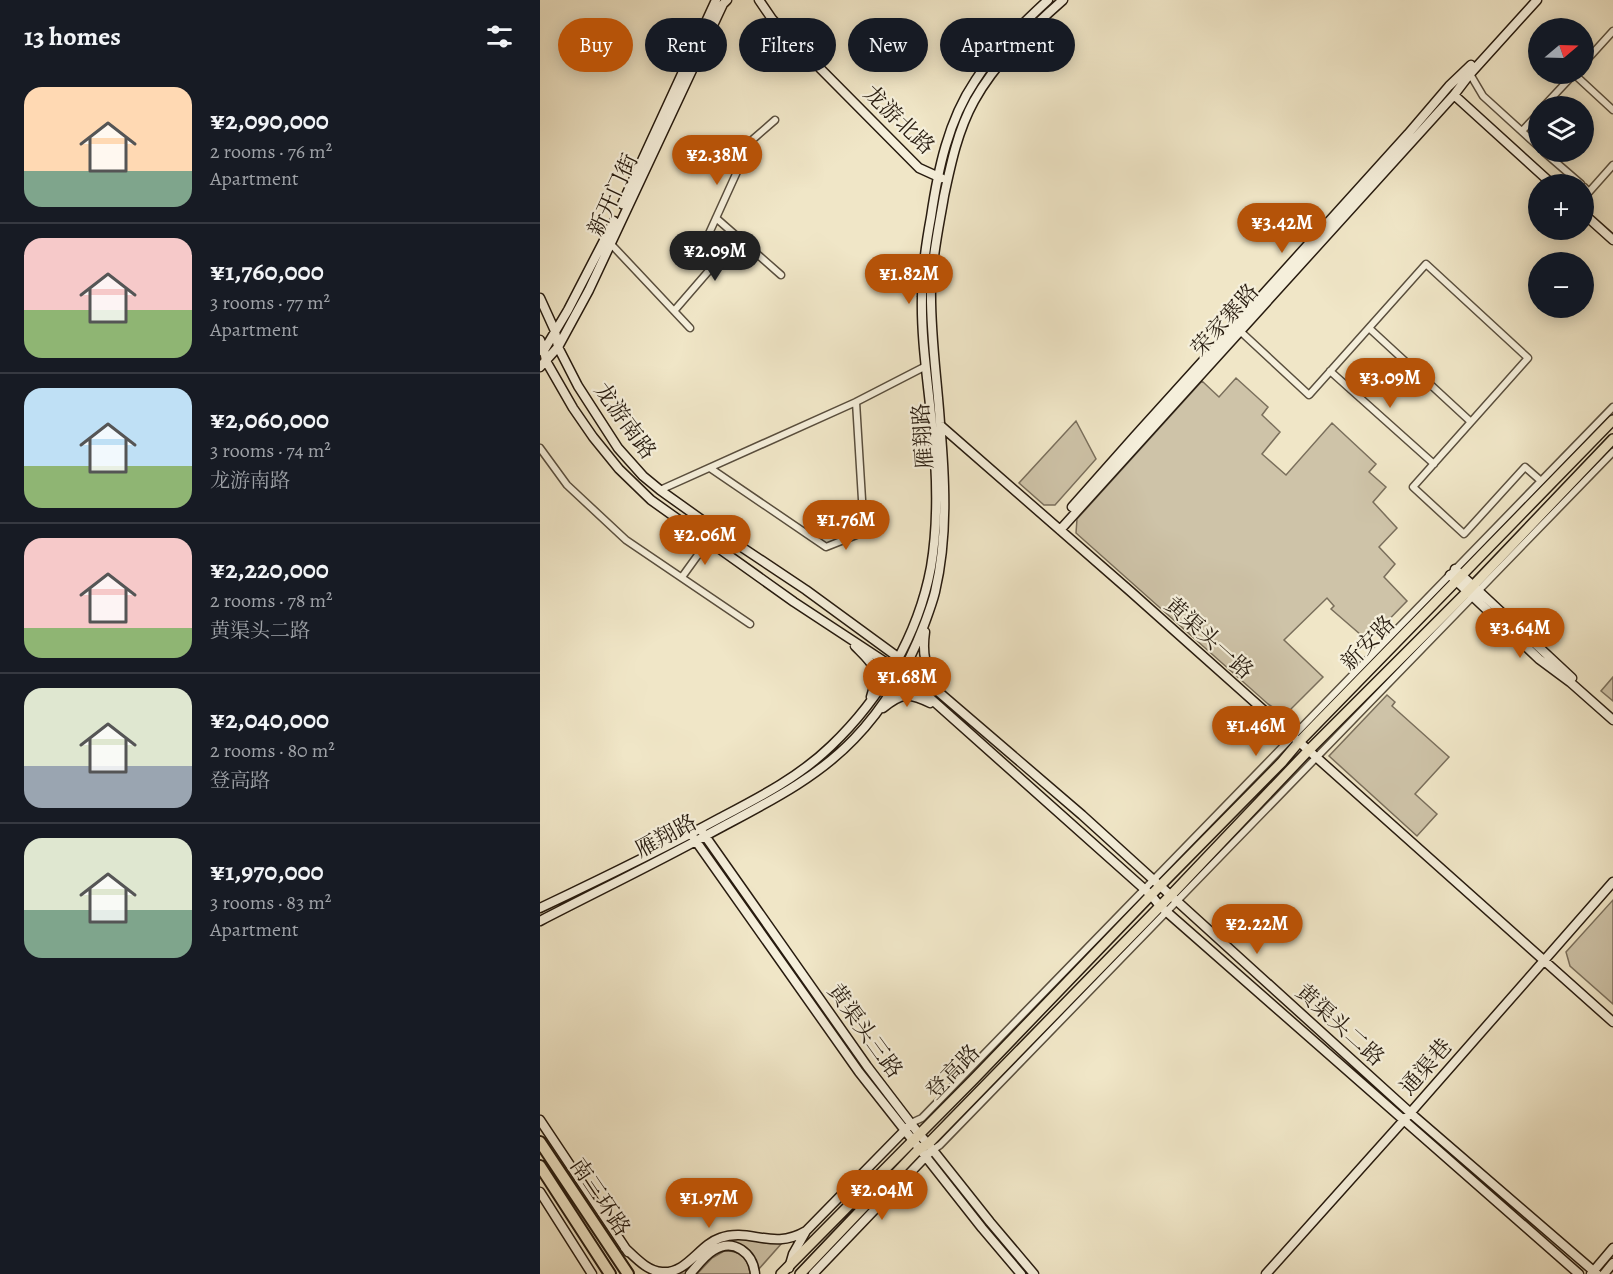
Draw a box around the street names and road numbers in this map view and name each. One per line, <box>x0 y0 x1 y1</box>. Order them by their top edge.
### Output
street label: 龙游北路 <box>857 79 941 161</box>
street label: 新开门街 <box>581 149 645 241</box>
street label: 荣家寨路 <box>1184 277 1266 363</box>
street label: 龙游南路 <box>587 377 663 465</box>
street label: 雁翔路 <box>906 402 940 470</box>
street label: 黄渠头一路 <box>1158 590 1260 686</box>
street label: 新安路 <box>1334 609 1402 677</box>
street label: 雁翔路 <box>630 807 702 865</box>
street label: 黄渠头二路 <box>1289 977 1391 1073</box>
street label: 黄渠头三路 <box>821 978 909 1084</box>
street label: 通渠巷 <box>1393 1032 1459 1102</box>
street label: 登高路 <box>919 1038 987 1106</box>
street label: 南三环路 <box>563 1152 637 1242</box>

